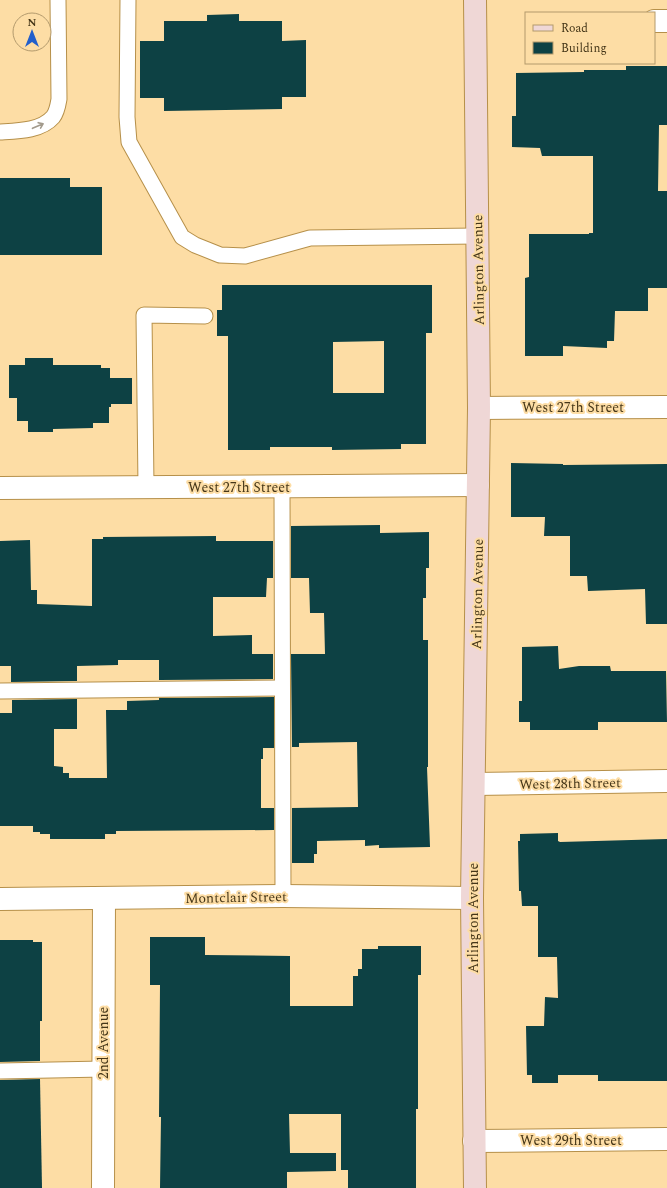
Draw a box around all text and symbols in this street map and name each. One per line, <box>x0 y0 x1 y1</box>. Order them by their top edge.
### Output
north arrow <box>12 12 52 52</box>
legend <box>525 12 655 64</box>
text: N <box>28 14 37 31</box>
text: Road <box>561 19 588 38</box>
text: Building <box>561 39 607 58</box>
one-way arrow <box>32 121 44 129</box>
street label: Arlington Avenue <box>467 214 490 325</box>
street label: West 27th Street <box>522 397 624 418</box>
street label: West 27th Street <box>188 477 290 498</box>
street label: Arlington Avenue <box>466 538 489 650</box>
street label: West 28th Street <box>519 772 621 795</box>
street label: Arlington Avenue <box>463 862 484 973</box>
street label: Montclair Street <box>185 886 287 909</box>
street label: 2nd Avenue <box>93 1006 114 1079</box>
street label: West 29th Street <box>520 1130 622 1151</box>

